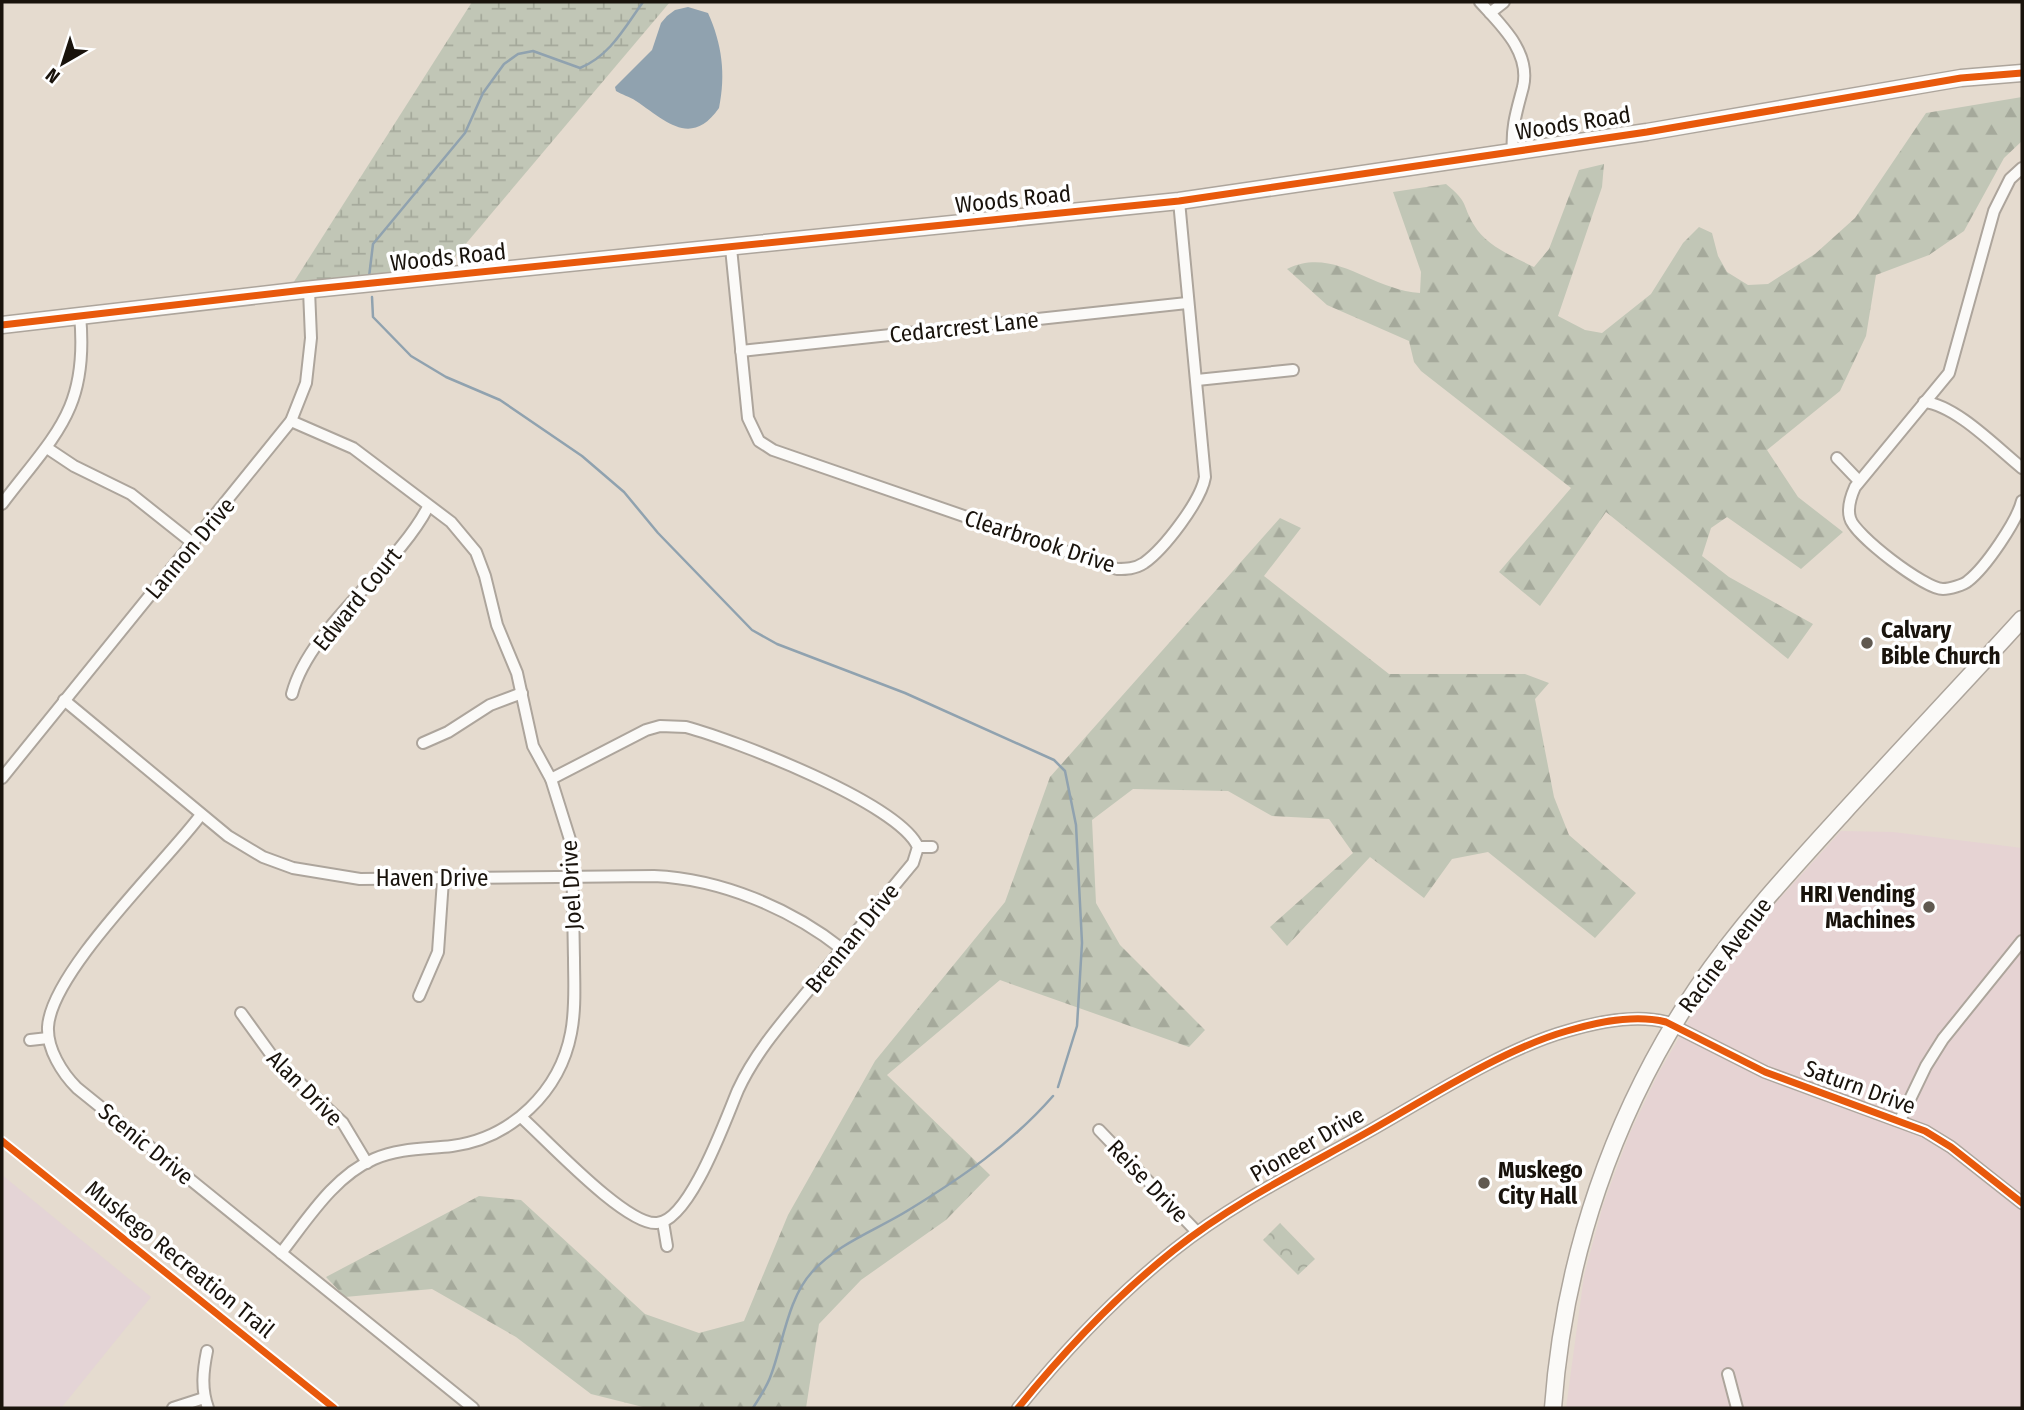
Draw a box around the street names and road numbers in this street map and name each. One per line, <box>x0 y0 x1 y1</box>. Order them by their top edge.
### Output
street label: Woods Road <box>1513 100 1633 146</box>
street label: Woods Road <box>954 179 1072 219</box>
street label: Woods Road <box>389 237 507 277</box>
street label: Cedarcrest Lane <box>888 305 1040 349</box>
street label: Lannon Drive <box>139 492 241 604</box>
street label: Clearbrook Drive <box>961 504 1119 578</box>
street label: Edward Court <box>307 541 407 656</box>
street label: Joel Drive <box>555 839 587 931</box>
street label: Haven Drive <box>376 864 488 892</box>
street label: Brennan Drive <box>799 877 905 999</box>
street label: Racine Avenue <box>1673 892 1777 1018</box>
street label: Alan Drive <box>261 1044 349 1132</box>
street label: Saturn Drive <box>1800 1054 1920 1120</box>
street label: Scenic Drive <box>93 1097 199 1191</box>
street label: Pioneer Drive <box>1245 1100 1369 1188</box>
street label: Reise Drive <box>1102 1134 1194 1228</box>
street label: Muskego Recreation Trail <box>80 1174 280 1344</box>

